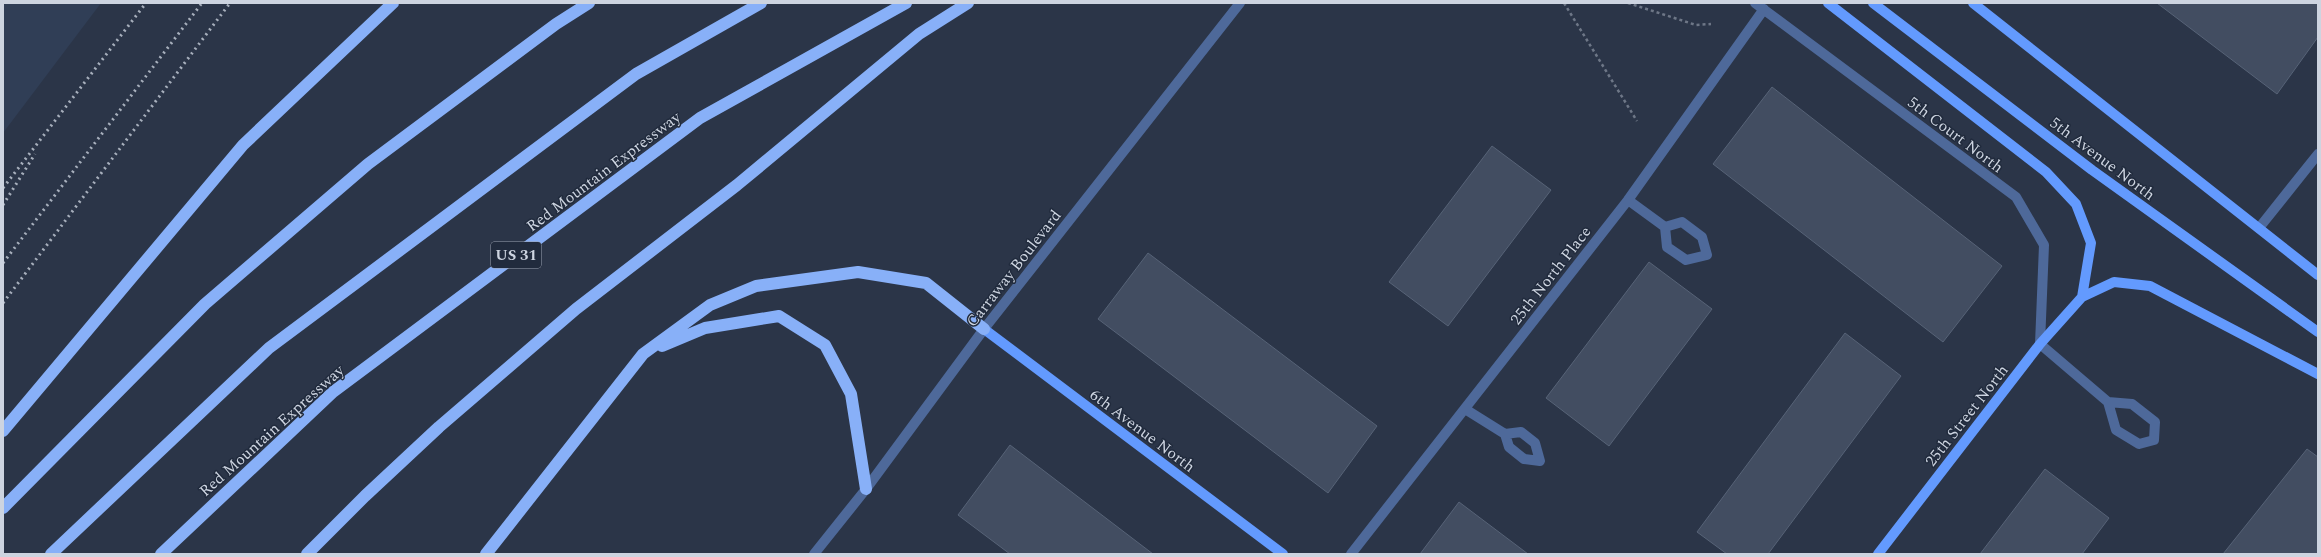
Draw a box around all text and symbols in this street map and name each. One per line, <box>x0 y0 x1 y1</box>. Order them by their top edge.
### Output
street label: 5th Court North <box>1902 91 2009 179</box>
street label: Red Mountain Expressway <box>521 105 687 238</box>
street label: 5th Avenue North <box>2045 111 2160 206</box>
street label: Carraway Boulevard <box>960 205 1067 332</box>
street label: 25th North Place <box>1504 221 1597 330</box>
road number: US 31 <box>491 242 541 268</box>
street label: Red Mountain Expressway <box>194 358 351 503</box>
street label: 25th Street North <box>1919 359 2014 472</box>
street label: 6th Avenue North <box>1085 383 1200 478</box>

